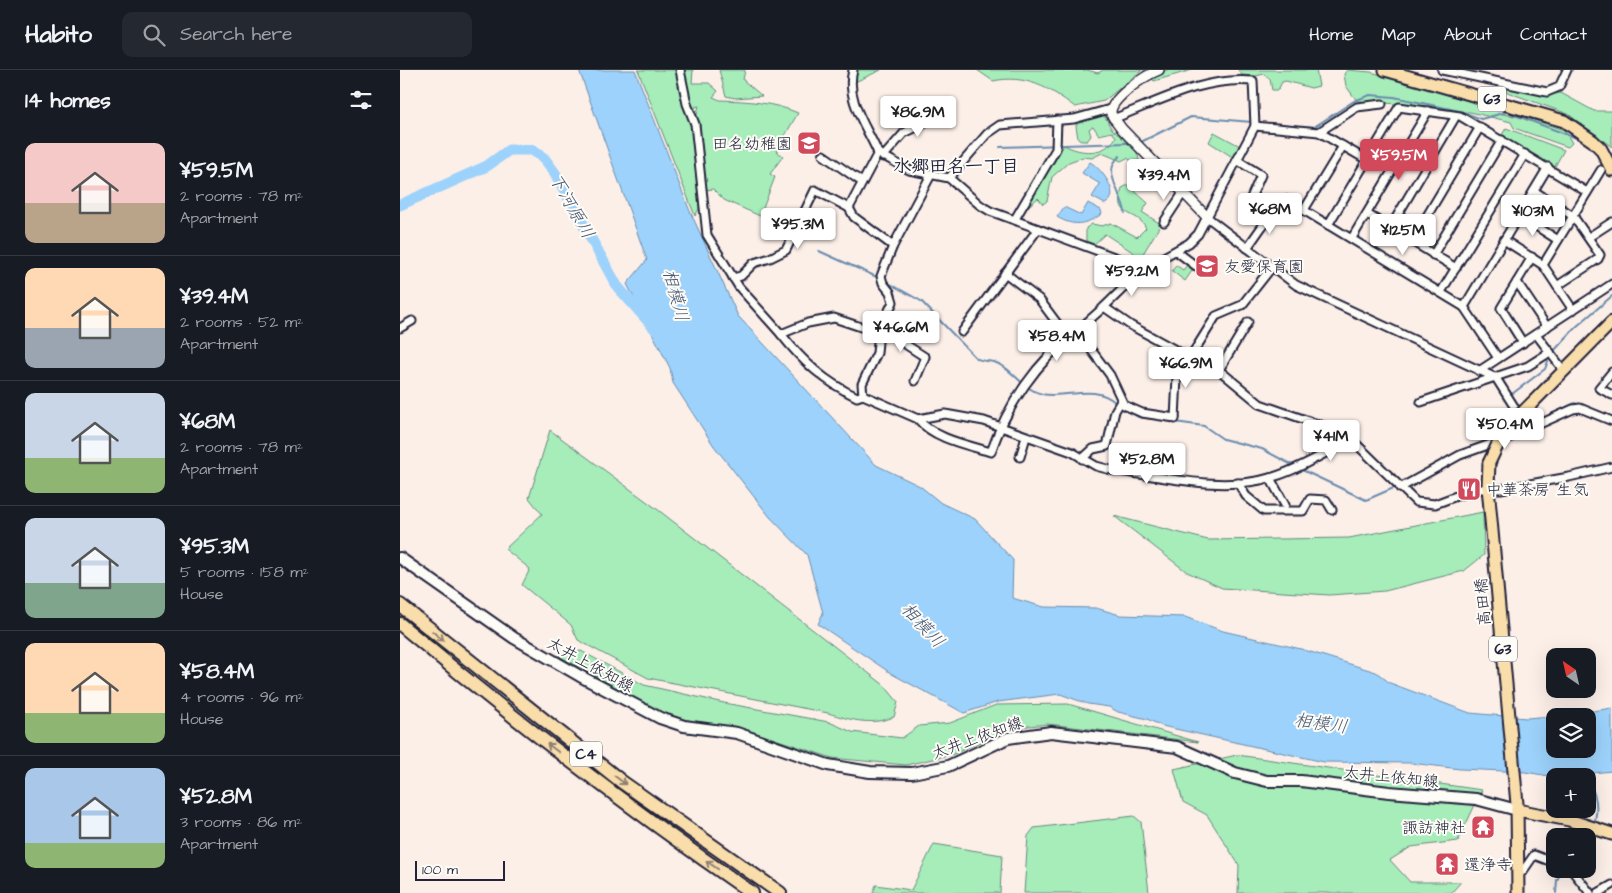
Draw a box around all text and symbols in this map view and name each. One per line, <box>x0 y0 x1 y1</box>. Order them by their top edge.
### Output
search box <box>122 12 472 57</box>
text: Habito <box>25 18 92 52</box>
icon: search <box>140 21 168 49</box>
text: Search here <box>180 21 292 48</box>
text: Home <box>1309 22 1354 47</box>
text: Map <box>1382 22 1416 47</box>
text: About <box>1444 22 1492 47</box>
text: Contact <box>1520 22 1587 47</box>
text: 14 homes <box>25 86 111 115</box>
icon: filters <box>347 86 375 114</box>
road number: 63 <box>1478 86 1506 112</box>
pin: ¥86.9M <box>877 96 959 138</box>
text: ¥86.9M <box>891 101 945 123</box>
school or university icon: 田名幼稚園 <box>796 130 822 156</box>
place label: 田名幼稚園 <box>712 133 792 155</box>
pin: ¥59.5M <box>1358 138 1440 181</box>
text: ¥59.5M <box>1371 144 1427 166</box>
district label: 水郷田名一丁目 <box>893 154 1019 179</box>
text: ¥59.5M <box>180 156 253 185</box>
pin: ¥39.4M <box>1123 158 1205 201</box>
icon: home <box>65 163 125 223</box>
text: ¥39.4M <box>1138 164 1190 186</box>
water label: 下河原川 <box>543 169 600 244</box>
text: 2 rooms · 78 m² <box>180 185 303 207</box>
pin: ¥68M <box>1240 192 1300 235</box>
pin: ¥103M <box>1498 194 1568 237</box>
text: ¥68M <box>1249 198 1291 220</box>
text: ¥103M <box>1512 200 1554 222</box>
text: Apartment <box>180 207 258 229</box>
pin: ¥95.3M <box>757 208 839 250</box>
text: ¥95.3M <box>772 213 824 235</box>
pin: ¥125M <box>1368 214 1438 256</box>
text: ¥125M <box>1381 219 1425 241</box>
school or university icon: 友愛保育園 <box>1194 253 1220 279</box>
pin: ¥59.2M <box>1091 254 1173 297</box>
place label: 友愛保育園 <box>1224 256 1304 278</box>
text: ¥59.2M <box>1105 260 1159 282</box>
water label: 相模川 <box>656 266 695 324</box>
text: ¥39.4M <box>180 282 248 311</box>
icon: home <box>65 288 125 348</box>
pin: ¥46.6M <box>860 310 942 353</box>
text: 2 rooms · 52 m² <box>180 311 303 333</box>
text: ¥46.6M <box>874 316 928 338</box>
pin: ¥58.4M <box>1016 320 1098 362</box>
text: ¥58.4M <box>1029 325 1085 347</box>
text: Apartment <box>180 333 258 355</box>
pin: ¥66.9M <box>1145 346 1227 389</box>
text: ¥66.9M <box>1159 352 1213 374</box>
text: ¥68M <box>180 407 235 436</box>
pin: ¥50.4M <box>1464 408 1546 450</box>
icon: home <box>65 413 125 473</box>
text: ¥50.4M <box>1477 413 1533 435</box>
pin: ¥41M <box>1301 420 1361 462</box>
text: ¥41M <box>1314 425 1348 447</box>
text: 2 rooms · 78 m² <box>180 436 303 458</box>
pin: ¥52.8M <box>1106 442 1188 485</box>
text: ¥52.8M <box>1120 448 1174 470</box>
text: Apartment <box>180 458 258 480</box>
restaurant icon: 中華茶房 生気 <box>1456 476 1482 502</box>
place label: 中華茶房 生気 <box>1486 479 1588 501</box>
text: ¥95.3M <box>180 532 249 561</box>
icon: home <box>65 538 125 598</box>
text: 5 rooms · 158 m² <box>180 561 309 583</box>
street label: 高田橋 <box>1470 577 1496 627</box>
text: House <box>180 583 224 605</box>
water label: 相模川 <box>895 597 950 654</box>
one-way arrow <box>431 630 444 642</box>
street label: 太井上依知線 <box>543 632 638 698</box>
road number: 63 <box>1489 636 1517 662</box>
north arrow <box>1546 648 1596 698</box>
map controls <box>1546 648 1596 878</box>
text: ¥58.4M <box>180 657 254 686</box>
icon: home <box>65 663 125 723</box>
text: 4 rooms · 96 m² <box>180 686 304 708</box>
water label: 相模川 <box>1292 707 1349 740</box>
text: House <box>180 708 224 730</box>
button: layers <box>1546 708 1596 758</box>
street label: 太井上依知線 <box>928 711 1026 765</box>
one-way arrow <box>547 742 560 753</box>
road number: C4 <box>570 742 602 766</box>
street label: 太井上依知線 <box>1342 761 1440 793</box>
button: + <box>1546 768 1596 818</box>
one-way arrow <box>613 775 627 785</box>
text: ¥52.8M <box>180 782 252 811</box>
icon: home <box>65 788 125 848</box>
text: 3 rooms · 86 m² <box>180 811 302 833</box>
temple icon: 諏訪神社 <box>1470 814 1496 840</box>
place label: 諏訪神社 <box>1402 817 1466 839</box>
button: − <box>1546 828 1596 878</box>
text: Apartment <box>180 833 258 855</box>
temple icon: 還浄寺 <box>1434 851 1460 877</box>
place label: 還浄寺 <box>1464 854 1512 876</box>
scale bar <box>415 858 505 881</box>
text: 100 m <box>422 860 458 880</box>
one-way arrow <box>705 860 719 870</box>

